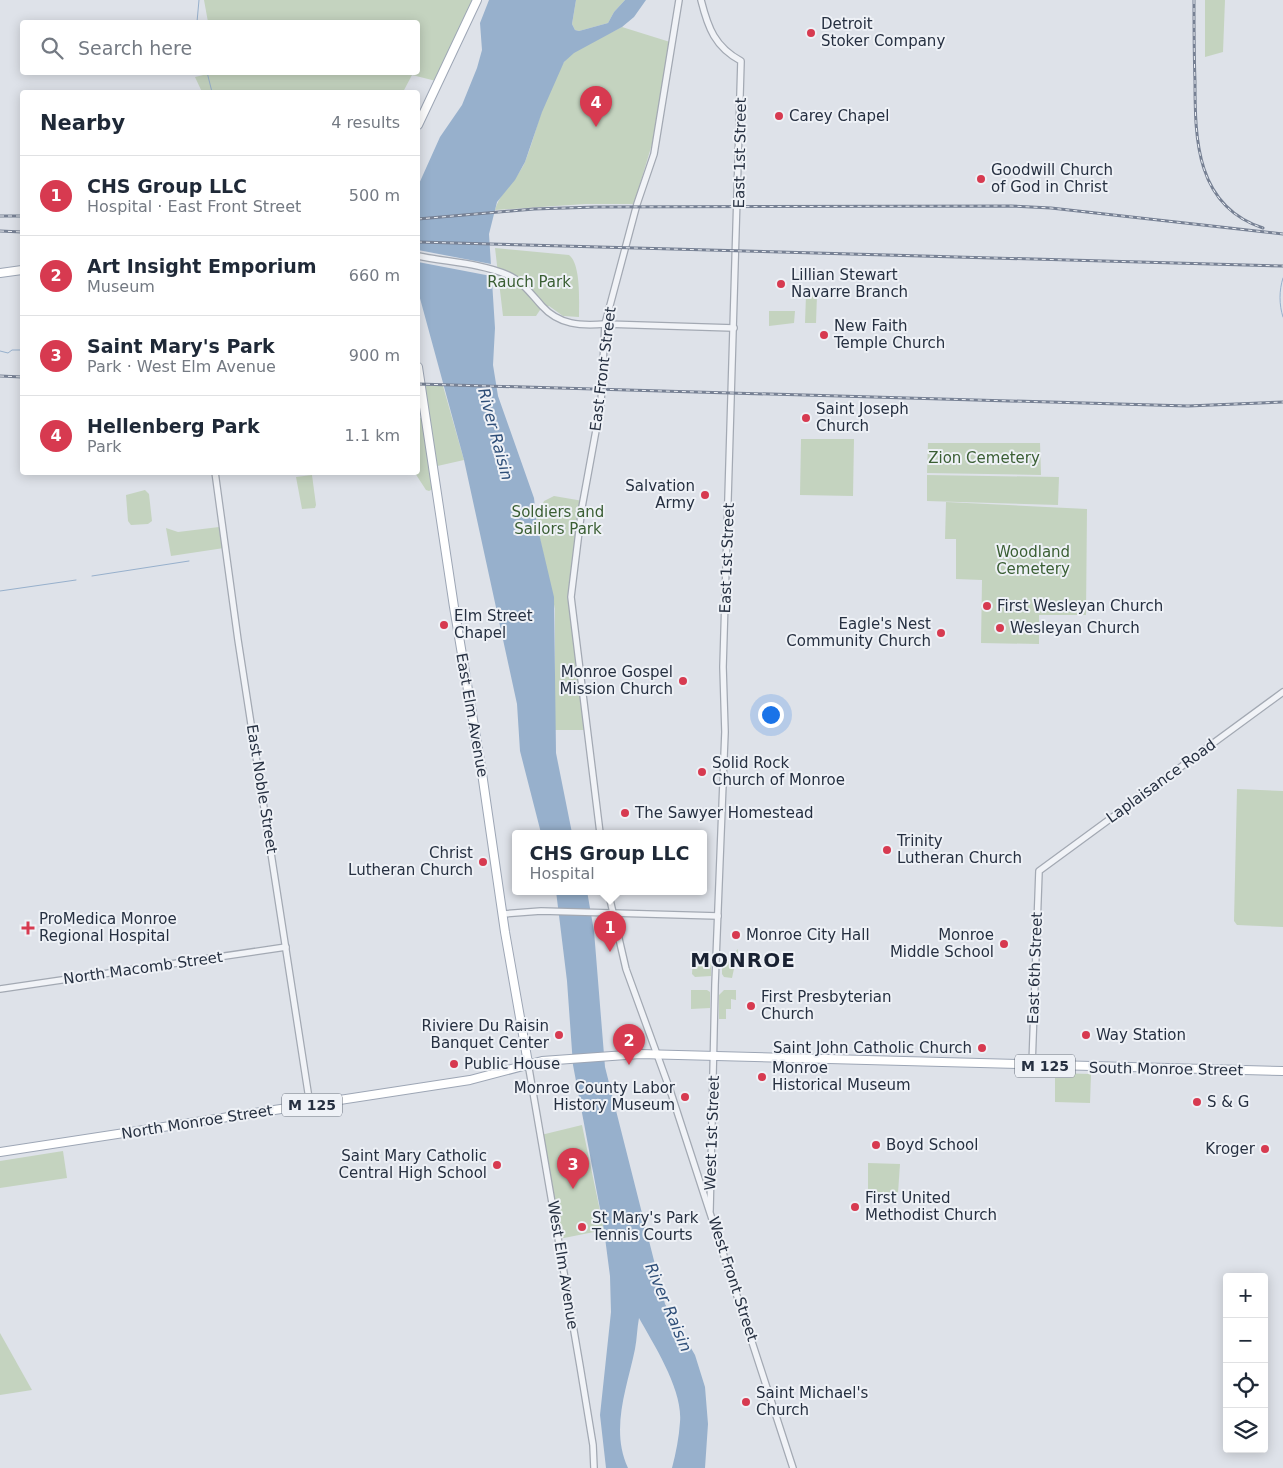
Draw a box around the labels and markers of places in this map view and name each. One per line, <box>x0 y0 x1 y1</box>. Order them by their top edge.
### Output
place label: Detroit Stoker Company <box>821 15 945 50</box>
marker: Detroit Stoker Company <box>805 27 817 39</box>
pin: 4 <box>580 86 612 127</box>
place label: Carey Chapel <box>789 107 889 125</box>
marker: Carey Chapel <box>773 110 785 122</box>
place label: Goodwill Church of God in Christ <box>991 161 1113 196</box>
marker: Goodwill Church of God in Christ <box>975 173 987 185</box>
place label: Lillian Stewart Navarre Branch <box>791 266 908 301</box>
marker: Lillian Stewart Navarre Branch <box>775 278 787 290</box>
place label: New Faith Temple Church <box>833 317 945 352</box>
marker: New Faith Temple Church <box>818 329 830 341</box>
place label: Saint Joseph Church <box>816 400 909 435</box>
marker: Saint Joseph Church <box>800 412 812 424</box>
place label: Salvation Army <box>625 477 695 512</box>
marker: Salvation Army <box>699 489 711 501</box>
place label: First Wesleyan Church <box>997 597 1163 615</box>
marker: First Wesleyan Church <box>981 600 993 612</box>
place label: Elm Street Chapel <box>454 607 533 642</box>
place label: Eagle's Nest Community Church <box>786 615 931 650</box>
marker: Elm Street Chapel <box>438 619 450 631</box>
place label: Wesleyan Church <box>1010 619 1140 637</box>
marker: Wesleyan Church <box>994 622 1006 634</box>
marker: Eagle's Nest Community Church <box>935 627 947 639</box>
place label: Monroe Gospel Mission Church <box>560 663 673 698</box>
marker: Monroe Gospel Mission Church <box>677 675 689 687</box>
place label: Solid Rock Church of Monroe <box>712 754 845 789</box>
marker: Solid Rock Church of Monroe <box>696 766 708 778</box>
place label: The Sawyer Homestead <box>634 804 814 822</box>
marker: The Sawyer Homestead <box>619 807 631 819</box>
place label: Trinity Lutheran Church <box>896 832 1022 867</box>
place label: Christ Lutheran Church <box>348 844 473 879</box>
marker: Trinity Lutheran Church <box>881 844 893 856</box>
marker: Christ Lutheran Church <box>477 856 489 868</box>
place label: ProMedica Monroe Regional Hospital <box>39 910 177 945</box>
pin: 1 <box>594 911 626 952</box>
marker: ProMedica Monroe Regional Hospital <box>21 921 35 935</box>
place label: Monroe City Hall <box>746 926 870 944</box>
place label: Monroe Middle School <box>890 926 994 961</box>
marker: Monroe City Hall <box>730 929 742 941</box>
marker: Monroe Middle School <box>998 938 1010 950</box>
place label: First Presbyterian Church <box>761 988 892 1023</box>
marker: First Presbyterian Church <box>745 1000 757 1012</box>
place label: Riviere Du Raisin Banquet Center <box>422 1017 550 1052</box>
pin: 2 <box>613 1024 645 1065</box>
place label: Way Station <box>1096 1026 1186 1044</box>
marker: Riviere Du Raisin Banquet Center <box>553 1029 565 1041</box>
marker: Way Station <box>1080 1029 1092 1041</box>
place label: Saint John Catholic Church <box>773 1039 972 1057</box>
marker: Saint John Catholic Church <box>976 1042 988 1054</box>
place label: Public House <box>464 1055 560 1073</box>
marker: Public House <box>448 1058 460 1070</box>
place label: Monroe Historical Museum <box>772 1059 911 1094</box>
marker: Monroe Historical Museum <box>756 1071 768 1083</box>
place label: Monroe County Labor History Museum <box>514 1079 676 1114</box>
marker: Monroe County Labor History Museum <box>679 1091 691 1103</box>
place label: S & G <box>1207 1093 1249 1111</box>
marker: S & G <box>1191 1096 1203 1108</box>
place label: Boyd School <box>886 1136 978 1154</box>
marker: Boyd School <box>870 1139 882 1151</box>
place label: Kroger <box>1205 1140 1256 1158</box>
marker: Kroger <box>1259 1143 1271 1155</box>
place label: Saint Mary Catholic Central High School <box>339 1147 487 1182</box>
pin: 3 <box>557 1148 589 1189</box>
marker: Saint Mary Catholic Central High School <box>491 1159 503 1171</box>
place label: First United Methodist Church <box>865 1189 997 1224</box>
marker: First United Methodist Church <box>849 1201 861 1213</box>
place label: St Mary's Park Tennis Courts <box>591 1209 699 1244</box>
marker: St Mary's Park Tennis Courts <box>576 1221 588 1233</box>
place label: Saint Michael's Church <box>756 1384 869 1419</box>
marker: Saint Michael's Church <box>740 1396 752 1408</box>

